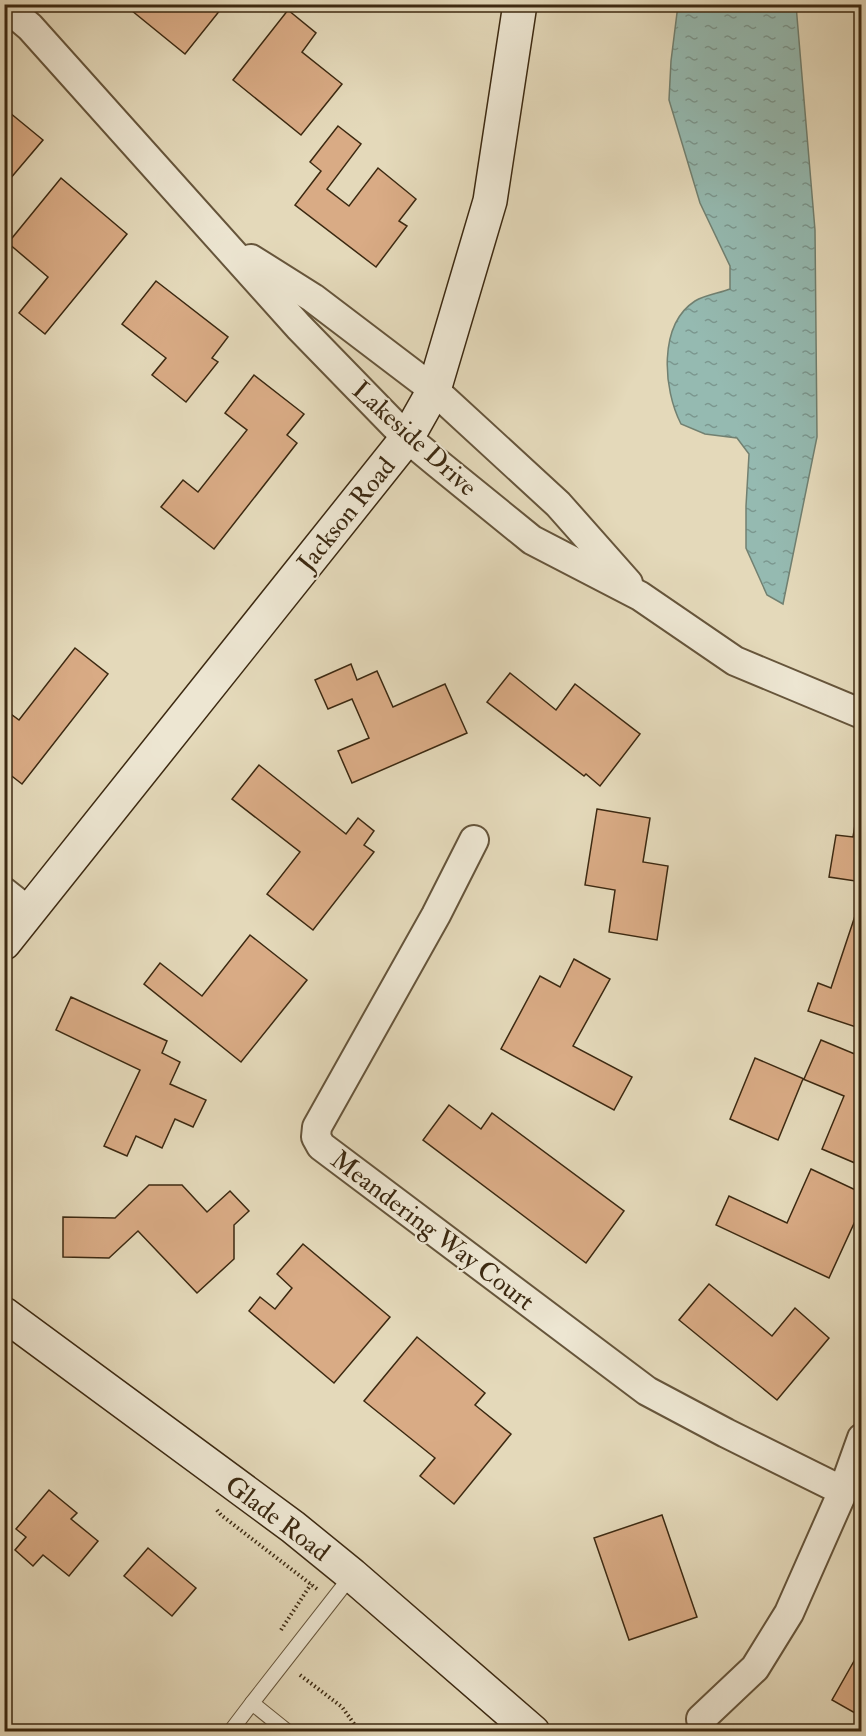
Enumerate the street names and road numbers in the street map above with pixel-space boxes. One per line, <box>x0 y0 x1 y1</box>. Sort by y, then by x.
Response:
street label: Lakeside Drive <box>345 374 483 503</box>
street label: Jackson Road <box>290 451 403 579</box>
street label: Meandering Way Court <box>324 1144 540 1318</box>
street label: Glade Road <box>219 1469 336 1569</box>

